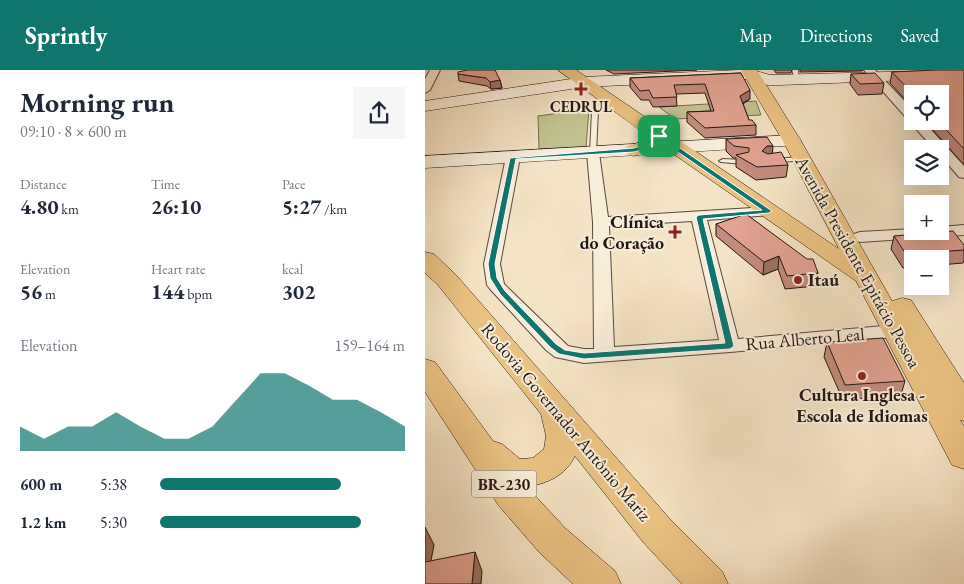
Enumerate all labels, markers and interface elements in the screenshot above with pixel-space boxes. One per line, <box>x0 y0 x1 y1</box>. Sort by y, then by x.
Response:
text: Sprintly <box>25 20 107 51</box>
text: Map <box>740 24 772 47</box>
text: Directions <box>800 24 872 47</box>
text: Saved <box>900 24 939 47</box>
marker: CEDRUL <box>574 82 588 96</box>
text: Morning run <box>20 84 174 120</box>
map controls <box>904 85 949 295</box>
button: locate <box>904 85 949 130</box>
button: share <box>353 87 405 139</box>
place label: CEDRUL <box>550 97 612 116</box>
pin <box>638 115 680 157</box>
text: 09:10 · 8 × 600 m <box>20 121 127 142</box>
icon: arrive <box>645 122 673 150</box>
button: layers <box>904 140 949 185</box>
street label: Avenida Presidente Epitácio Pessoa <box>790 151 927 373</box>
text: Distance <box>20 175 67 193</box>
text: Time <box>151 175 180 193</box>
text: Pace <box>282 175 306 193</box>
text: 4.80 <box>20 193 59 220</box>
text: 26:10 <box>151 193 201 220</box>
text: 5:27 <box>282 193 321 220</box>
button: + <box>904 195 949 240</box>
text: km <box>59 200 79 218</box>
text: /km <box>321 200 347 218</box>
place label: Clínica do Coração <box>580 210 664 254</box>
marker: Clínica do Coração <box>668 225 682 239</box>
button: − <box>904 250 949 295</box>
text: Elevation <box>20 260 70 278</box>
text: Heart rate <box>151 260 205 278</box>
text: kcal <box>282 260 303 278</box>
place label: Itaú <box>808 268 839 291</box>
marker: Itaú <box>792 274 804 286</box>
text: 56 <box>20 278 42 305</box>
text: 144 <box>151 278 184 305</box>
text: 302 <box>282 278 315 305</box>
text: m <box>42 285 56 303</box>
text: bpm <box>184 285 213 303</box>
street label: Rodovia Governador Antônio Mariz <box>476 318 656 526</box>
street label: Rua Alberto Leal <box>744 322 865 355</box>
text: Elevation <box>20 335 78 356</box>
text: 159–164 m <box>334 335 405 356</box>
marker: Cultura Inglesa - Escola de Idiomas <box>856 370 868 382</box>
place label: Cultura Inglesa - Escola de Idiomas <box>796 383 928 427</box>
road number: BR-230 <box>471 470 537 498</box>
text: 600 m <box>20 474 62 495</box>
text: 5:38 <box>100 474 127 495</box>
text: 1.2 km <box>20 512 66 533</box>
text: 5:30 <box>100 512 127 533</box>

